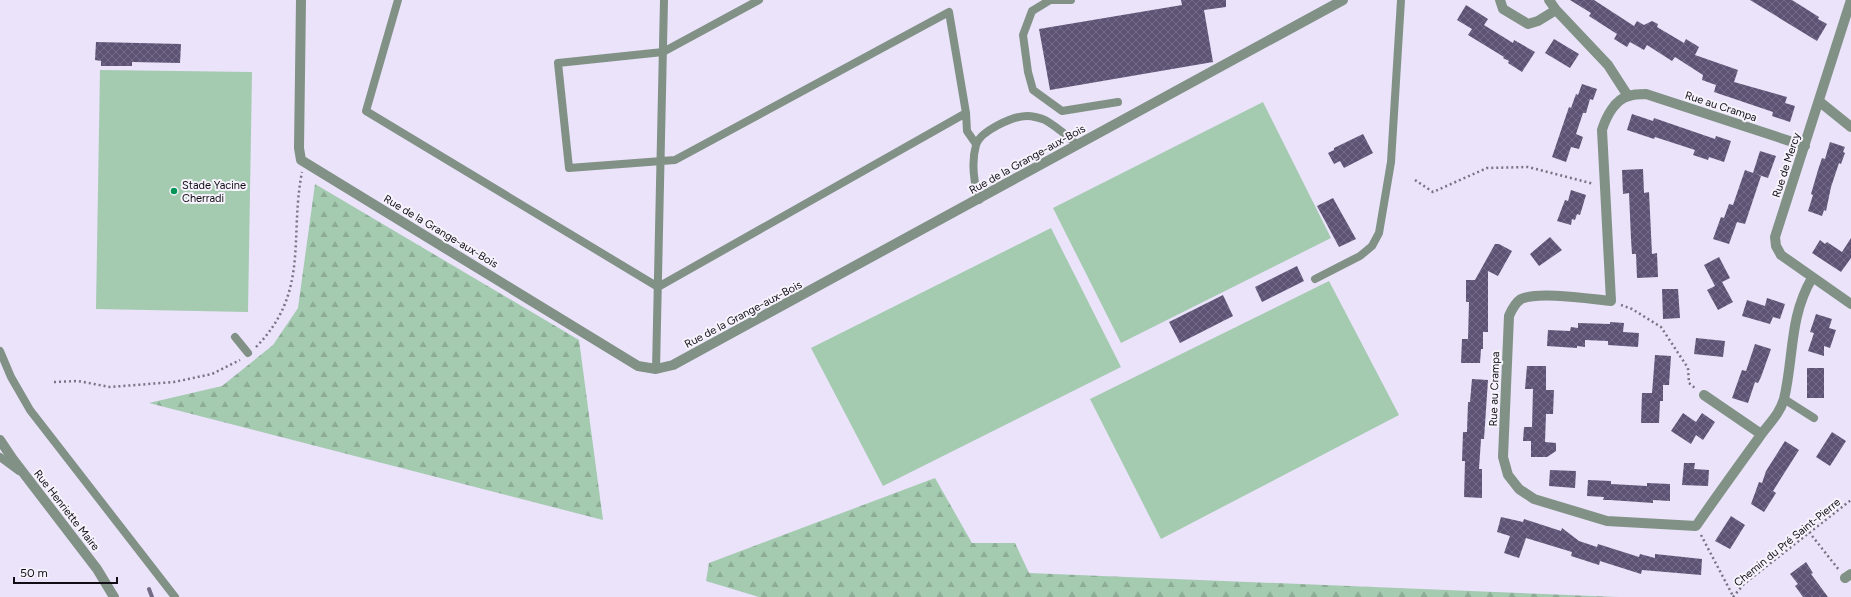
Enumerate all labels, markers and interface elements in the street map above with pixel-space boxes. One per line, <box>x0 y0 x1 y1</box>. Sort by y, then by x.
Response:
street label: Rue au Crampa <box>1683 89 1758 124</box>
street label: Rue de la Grange-aux-Bois <box>967 122 1088 197</box>
street label: Rue de Mercy <box>1770 131 1803 199</box>
place label: Stade Yacine Cherradi <box>182 179 246 205</box>
marker: Stade Yacine Cherradi <box>169 186 179 196</box>
street label: Rue de la Grange-aux-Bois <box>381 192 500 271</box>
street label: Rue de la Grange-aux-Bois <box>682 278 804 351</box>
street label: Rue au Crampa <box>1487 351 1502 427</box>
street label: Rue Henriette Maire <box>31 467 102 553</box>
street label: Chemin du Pré Saint-Pierre <box>1732 495 1843 589</box>
scale bar <box>14 559 117 585</box>
text: 50 m <box>20 566 48 580</box>

